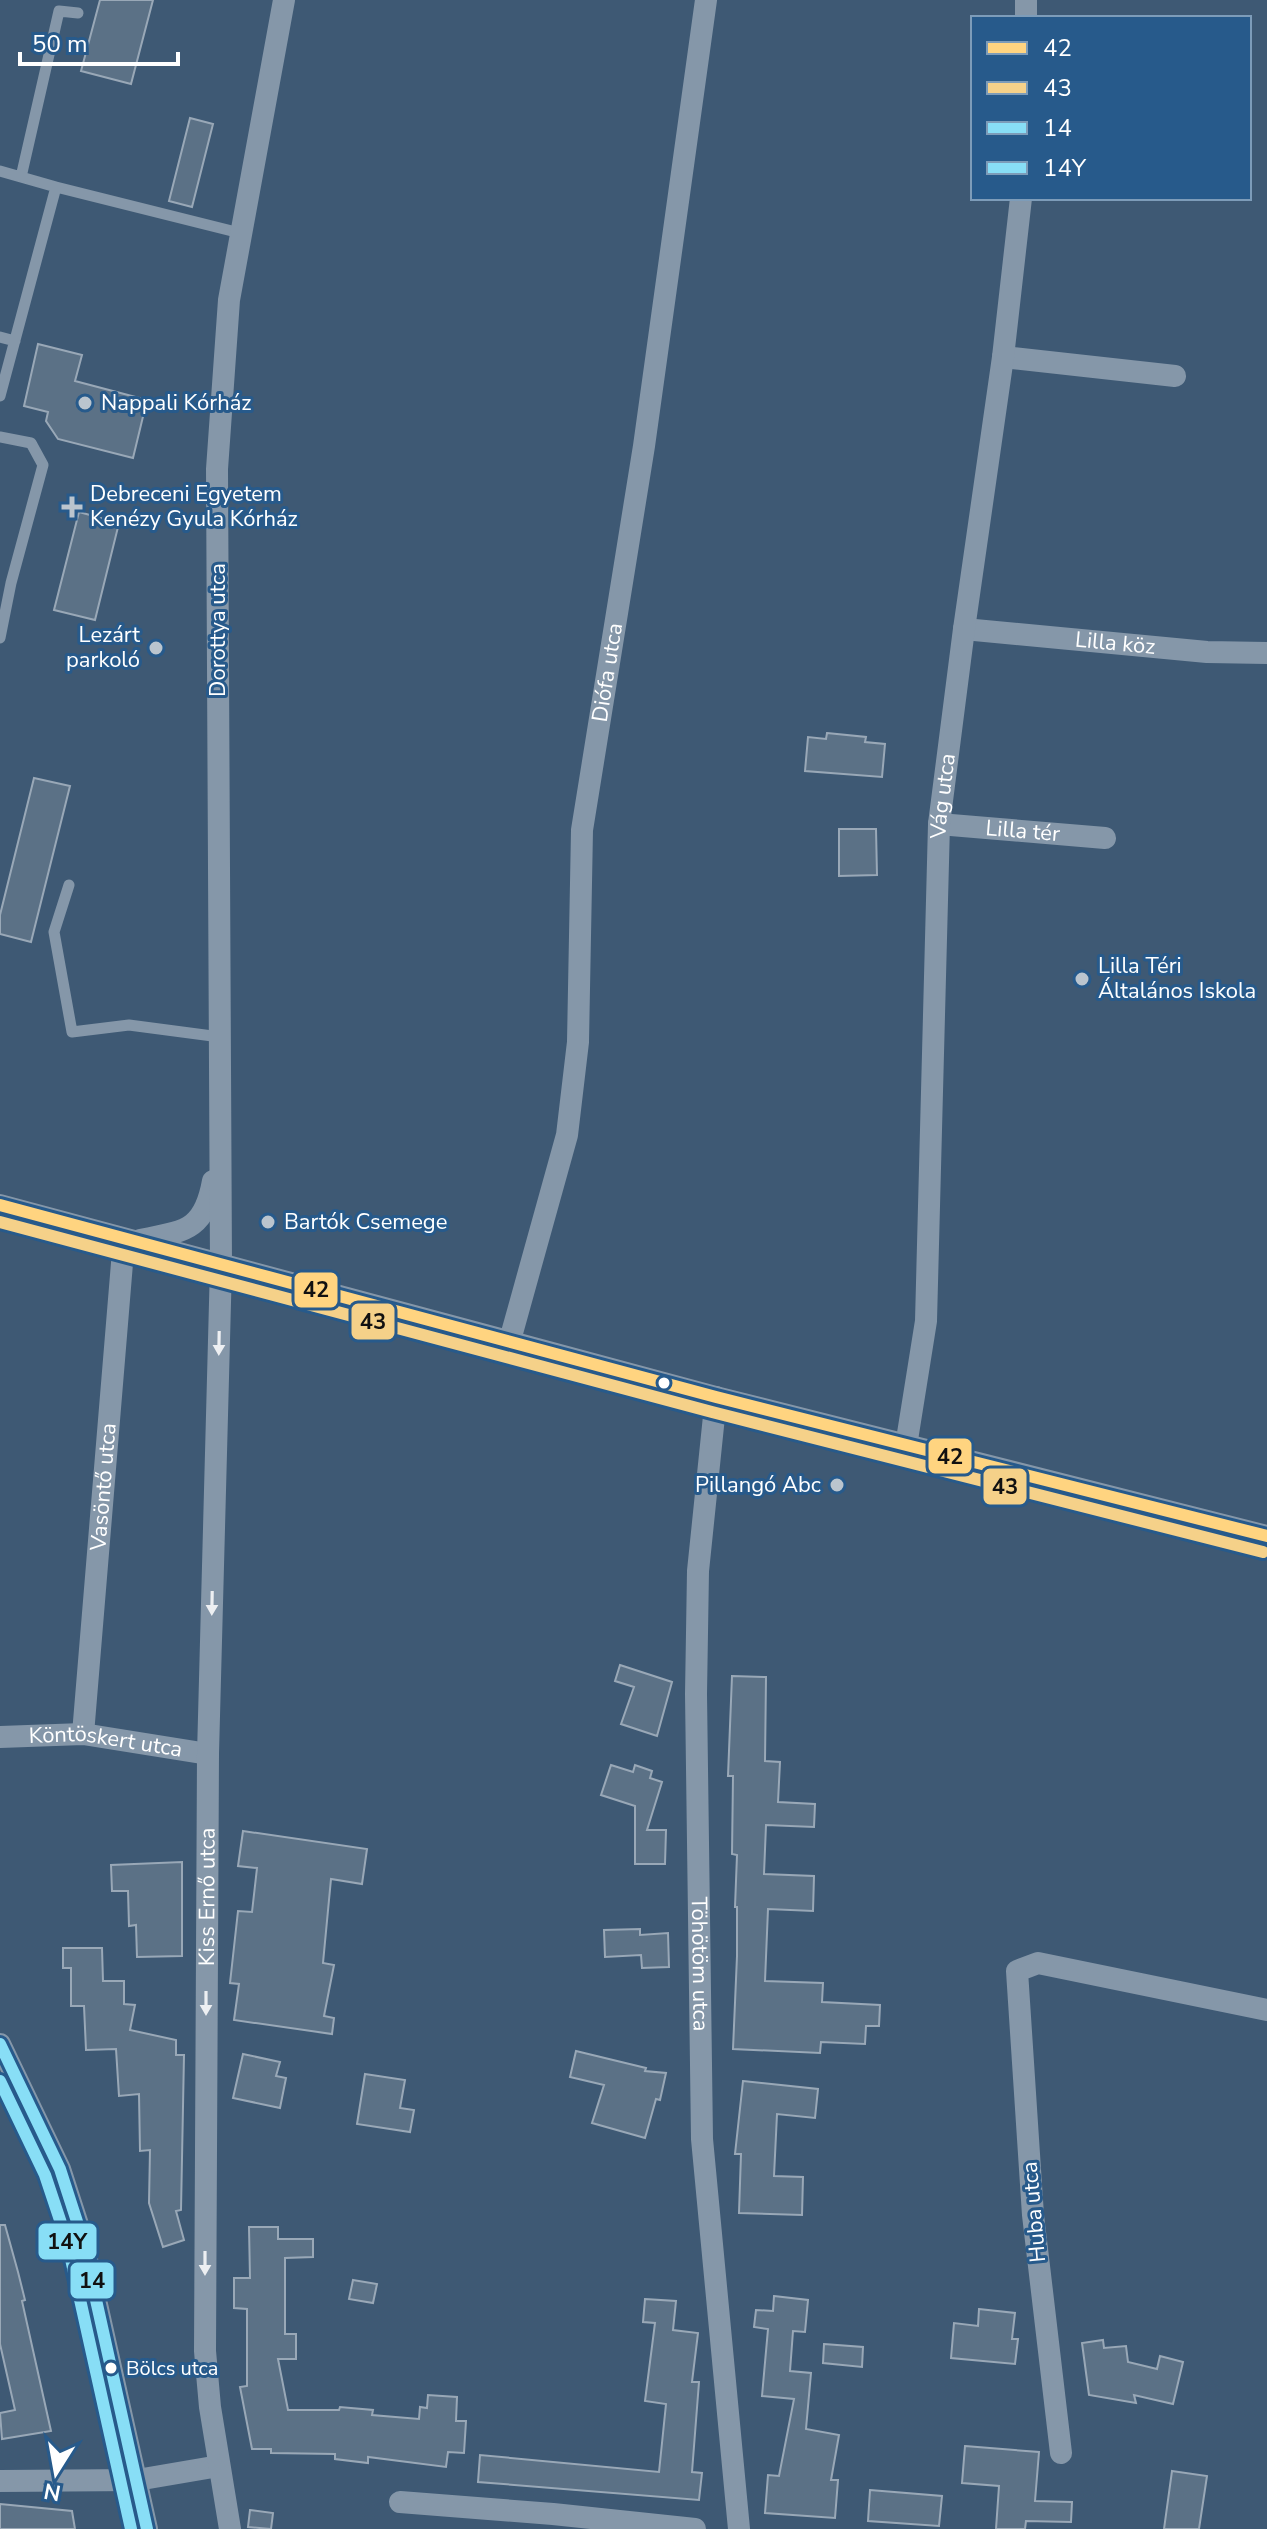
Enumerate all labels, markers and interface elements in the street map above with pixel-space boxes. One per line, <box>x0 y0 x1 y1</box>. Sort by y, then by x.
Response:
scale bar <box>20 16 178 66</box>
legend <box>971 16 1251 200</box>
text: 50 m <box>32 28 88 60</box>
text: 42 <box>1043 32 1072 64</box>
text: 43 <box>1043 72 1072 104</box>
text: 14 <box>1043 112 1072 144</box>
text: 14Y <box>1043 152 1087 184</box>
place label: Nappali Kórház <box>101 388 251 418</box>
marker: Nappali Kórház <box>76 394 94 412</box>
place label: Debreceni Egyetem Kenézy Gyula Kórház <box>90 479 298 534</box>
marker: Debreceni Egyetem Kenézy Gyula Kórház <box>61 496 83 518</box>
street label: Dorottya utca <box>203 563 233 697</box>
place label: Lezárt parkoló <box>66 620 140 675</box>
street label: Diófa utca <box>585 621 630 724</box>
street label: Lilla köz <box>1074 625 1157 662</box>
marker: Lezárt parkoló <box>147 639 165 657</box>
street label: Vág utca <box>924 752 963 840</box>
street label: Lilla tér <box>984 813 1061 849</box>
place label: Lilla Téri Általános Iskola <box>1098 951 1256 1006</box>
marker: Lilla Téri Általános Iskola <box>1073 970 1091 988</box>
place label: Bartók Csemege <box>284 1207 447 1237</box>
marker: Bartók Csemege <box>259 1213 277 1231</box>
line badge: 42 <box>293 1271 339 1309</box>
text: 42 <box>303 1275 329 1305</box>
line badge: 43 <box>350 1302 396 1341</box>
text: 43 <box>360 1307 386 1337</box>
one-way arrow <box>213 1331 225 1356</box>
unlabelled marker <box>656 1375 672 1391</box>
street label: Vasöntő utca <box>83 1422 124 1553</box>
line badge: 42 <box>927 1437 973 1475</box>
text: 42 <box>937 1442 963 1472</box>
line badge: 43 <box>982 1467 1028 1506</box>
place label: Pillangó Abc <box>695 1470 821 1500</box>
text: 43 <box>992 1472 1018 1502</box>
marker: Pillangó Abc <box>828 1476 846 1494</box>
one-way arrow <box>206 1591 219 1616</box>
street label: Köntöskert utca <box>28 1719 184 1765</box>
street label: Kiss Ernő utca <box>192 1828 223 1966</box>
street label: Töhötöm utca <box>684 1897 716 2031</box>
one-way arrow <box>200 1991 212 2016</box>
street label: Huba utca <box>1015 2160 1053 2264</box>
line badge: 14Y <box>37 2222 98 2261</box>
text: 14Y <box>47 2227 88 2257</box>
one-way arrow <box>199 2251 211 2276</box>
line badge: 14 <box>69 2261 115 2300</box>
text: 14 <box>79 2266 105 2296</box>
place label: Bölcs utca <box>126 2355 218 2382</box>
marker: Bölcs utca <box>103 2360 119 2376</box>
north arrow <box>16 2433 96 2513</box>
text: N <box>41 2475 63 2508</box>

